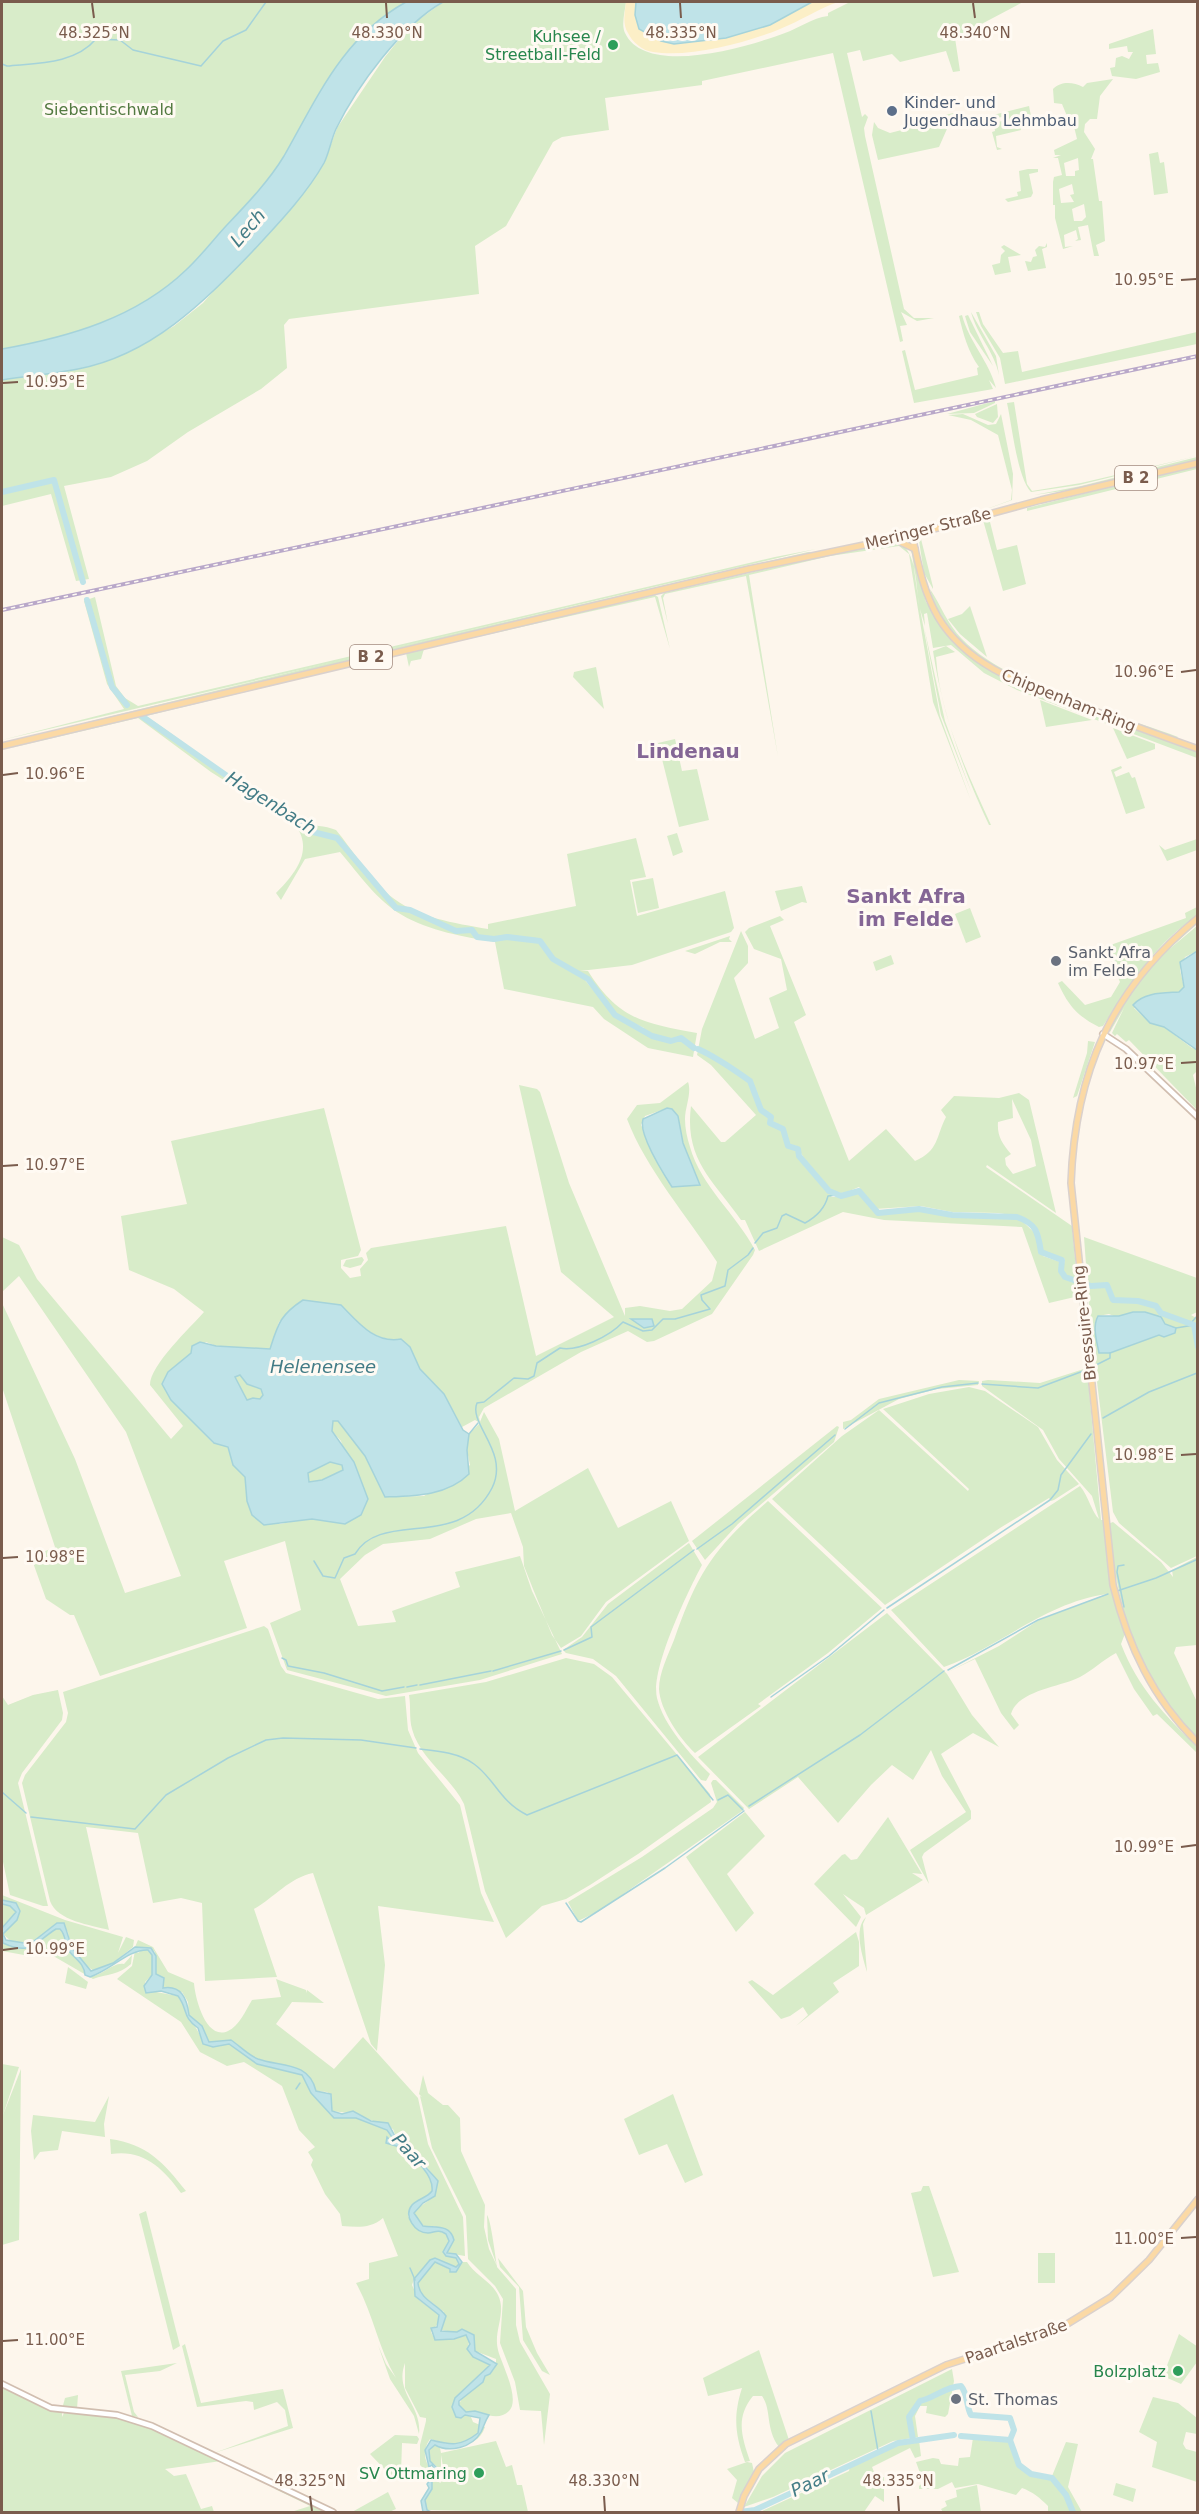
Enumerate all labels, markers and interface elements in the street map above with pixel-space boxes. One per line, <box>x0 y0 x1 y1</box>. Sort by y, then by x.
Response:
text: 48.325°N <box>58 24 130 42</box>
text: 48.330°N <box>351 24 423 42</box>
text: 48.335°N <box>645 24 717 42</box>
text: 48.340°N <box>939 24 1011 42</box>
place label: Kuhsee / Streetball-Feld <box>485 27 602 64</box>
marker: Kuhsee / Streetball-Feld <box>606 38 620 52</box>
place label: Kinder- und Jugendhaus Lehmbau <box>903 93 1077 130</box>
park label: Siebentischwald <box>44 100 174 119</box>
marker: Kinder- und Jugendhaus Lehmbau <box>885 104 899 118</box>
water label: Lech <box>226 205 269 251</box>
text: 10.95°E <box>1114 271 1174 289</box>
text: 10.95°E <box>25 373 85 391</box>
road number: B 2 <box>1115 466 1157 490</box>
street label: Meringer Straße <box>863 504 993 553</box>
road number: B 2 <box>350 645 392 669</box>
text: 10.96°E <box>1114 663 1174 681</box>
street label: Chippenham-Ring <box>999 665 1139 736</box>
district label: Lindenau <box>636 739 740 763</box>
text: 10.96°E <box>25 765 85 783</box>
water label: Hagenbach <box>222 767 320 839</box>
district label: Sankt Afra im Felde <box>846 884 966 931</box>
place label: Sankt Afra im Felde <box>1068 943 1151 980</box>
marker: Sankt Afra im Felde <box>1049 954 1063 968</box>
text: 10.97°E <box>1114 1055 1174 1073</box>
text: 10.97°E <box>25 1156 85 1174</box>
street label: Bressuire-Ring <box>1069 1264 1100 1382</box>
water label: Helenensee <box>270 1356 376 1377</box>
text: 10.98°E <box>1114 1446 1174 1464</box>
text: 10.98°E <box>25 1548 85 1566</box>
text: 10.99°E <box>1114 1838 1174 1856</box>
text: 10.99°E <box>25 1940 85 1958</box>
water label: Paar <box>388 2129 432 2174</box>
text: 11.00°E <box>1114 2230 1174 2248</box>
street label: Paartalstraße <box>963 2315 1070 2368</box>
text: 11.00°E <box>25 2331 85 2349</box>
place label: Bolzplatz <box>1093 2362 1166 2381</box>
marker: Bolzplatz <box>1171 2364 1185 2378</box>
place label: St. Thomas <box>968 2390 1058 2409</box>
marker: St. Thomas <box>949 2392 963 2406</box>
place label: SV Ottmaring <box>359 2464 467 2483</box>
water label: Paar <box>787 2464 834 2501</box>
marker: SV Ottmaring <box>472 2466 486 2480</box>
text: 48.325°N <box>274 2472 346 2490</box>
text: 48.330°N <box>568 2472 640 2490</box>
text: 48.335°N <box>862 2472 934 2490</box>

